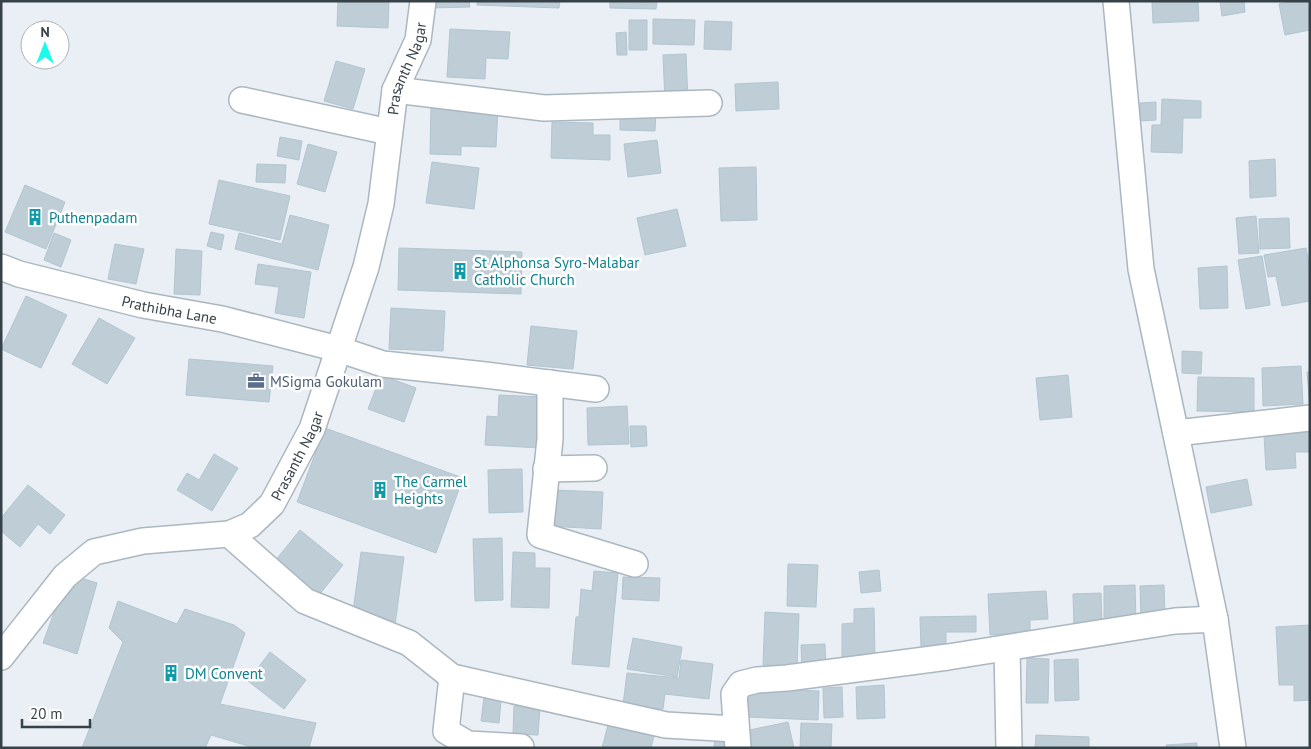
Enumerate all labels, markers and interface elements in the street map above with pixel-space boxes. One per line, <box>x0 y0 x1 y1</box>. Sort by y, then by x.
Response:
north arrow <box>20 20 70 70</box>
street label: Prasanth Nagar <box>383 21 430 116</box>
text: N <box>40 23 50 41</box>
building icon: Puthenpadam <box>25 207 45 227</box>
place label: Puthenpadam <box>49 208 137 227</box>
place label: St Alphonsa Syro-Malabar Catholic Church <box>474 253 639 289</box>
building icon: St Alphonsa Syro-Malabar Catholic Church <box>450 261 470 281</box>
street label: Prathibha Lane <box>120 291 219 327</box>
office icon: MSigma Gokulam <box>246 371 266 391</box>
place label: MSigma Gokulam <box>270 372 382 391</box>
street label: Prasanth Nagar <box>266 409 327 504</box>
place label: The Carmel Heights <box>394 472 468 508</box>
building icon: The Carmel Heights <box>370 480 390 500</box>
building icon: DM Convent <box>161 663 181 683</box>
place label: DM Convent <box>185 664 263 683</box>
scale bar <box>22 696 90 728</box>
text: 20 m <box>30 704 63 723</box>

